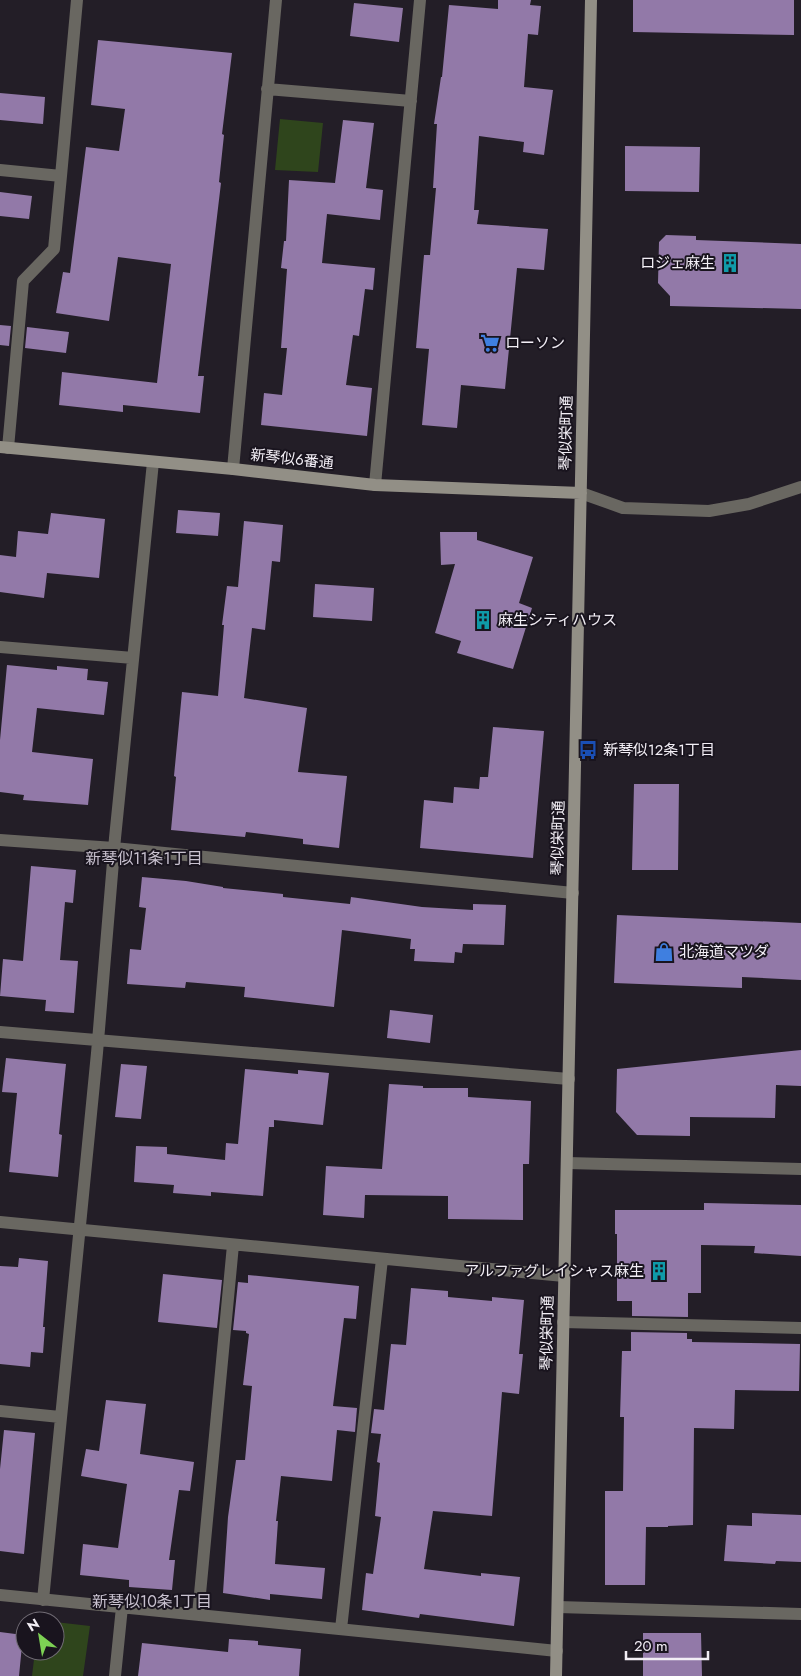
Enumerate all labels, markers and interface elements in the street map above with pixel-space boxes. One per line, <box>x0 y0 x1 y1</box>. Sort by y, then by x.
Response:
place label: ロジェ麻生 <box>640 252 715 274</box>
building icon: ロジェ麻生 <box>719 252 741 274</box>
supermarket icon: ローソン <box>479 332 501 354</box>
place label: ローソン <box>505 332 565 354</box>
street label: 琴似栄町通 <box>554 395 578 471</box>
street label: 新琴似6番通 <box>249 444 335 474</box>
building icon: 麻生シティハウス <box>472 609 494 631</box>
place label: 麻生シティハウス <box>498 609 617 631</box>
bus stop icon: 新琴似12条1丁目 <box>577 739 599 761</box>
place label: 新琴似12条1丁目 <box>603 739 715 761</box>
street label: 琴似栄町通 <box>546 800 570 876</box>
district label: 新琴似11条1丁目 <box>85 847 203 870</box>
shop icon: 北海道マツダ <box>653 941 675 963</box>
place label: 北海道マツダ <box>679 941 769 963</box>
place label: アルファグレイシャス麻生 <box>464 1260 644 1282</box>
building icon: アルファグレイシャス麻生 <box>648 1260 670 1282</box>
street label: 琴似栄町通 <box>535 1295 559 1371</box>
district label: 新琴似10条1丁目 <box>92 1590 212 1613</box>
north arrow <box>15 1611 65 1661</box>
text: N <box>23 1613 43 1636</box>
scale bar <box>626 1628 708 1660</box>
text: 20 m <box>634 1635 668 1657</box>

